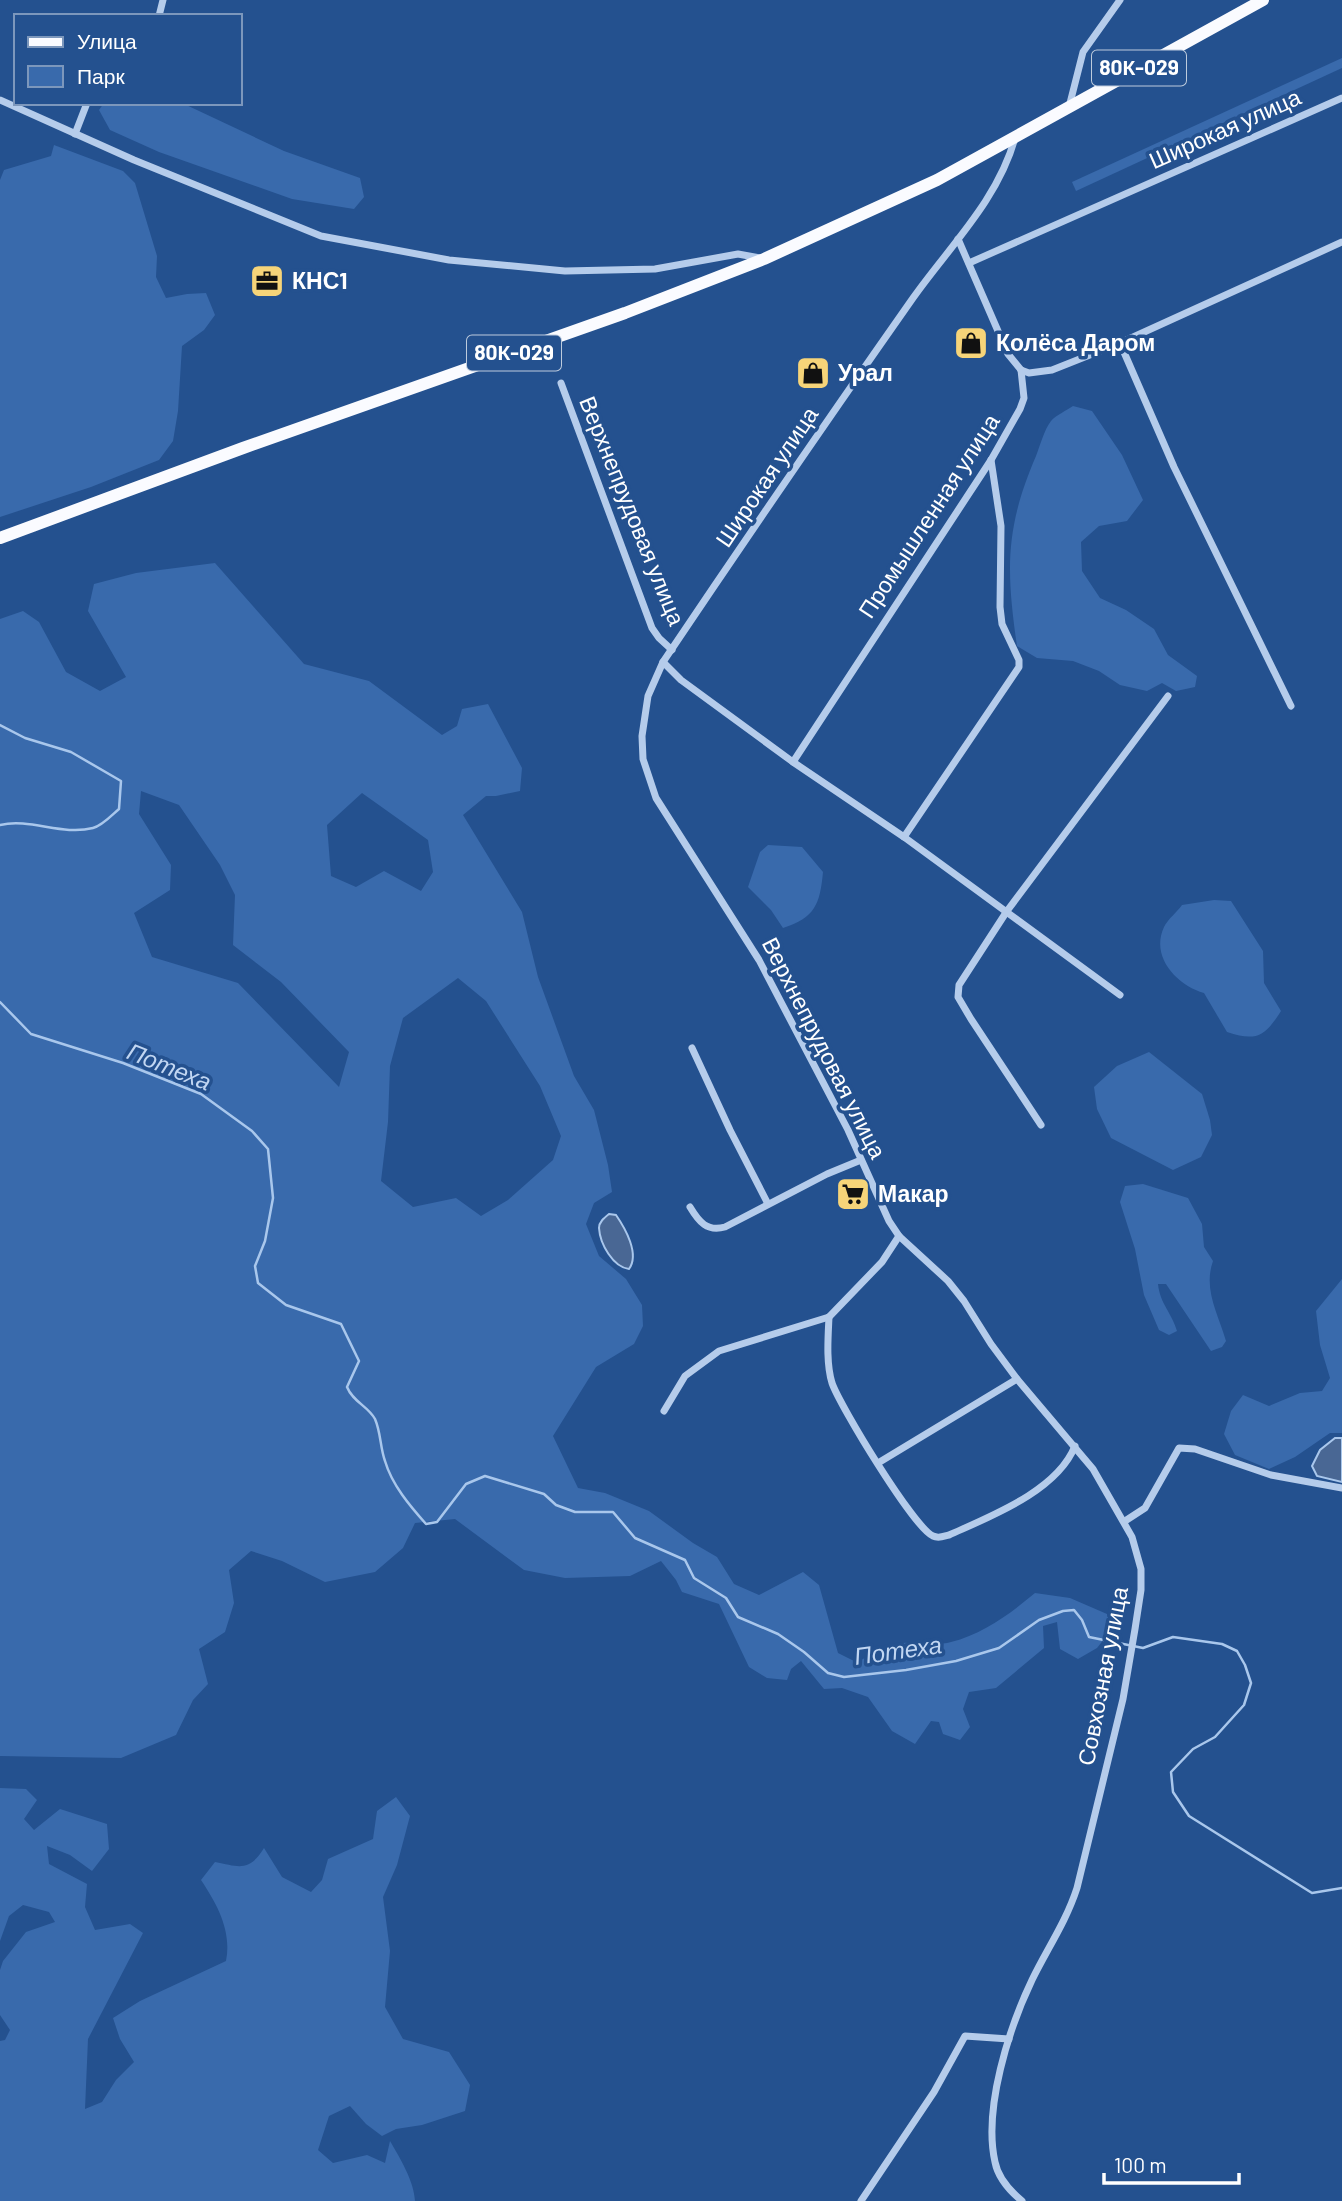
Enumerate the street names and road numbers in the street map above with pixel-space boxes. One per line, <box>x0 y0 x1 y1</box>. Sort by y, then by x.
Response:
road number: 80К-029 <box>1092 50 1186 86</box>
street label: Широкая улица <box>1144 82 1305 174</box>
road number: 80К-029 <box>467 336 561 370</box>
street label: Верхнепрудовая улица <box>574 392 692 629</box>
street label: Широкая улица <box>709 401 824 552</box>
street label: Промышленная улица <box>852 408 1005 623</box>
street label: Верхнепрудовая улица <box>757 932 893 1163</box>
street label: Совхозная улица <box>1071 1584 1133 1768</box>

